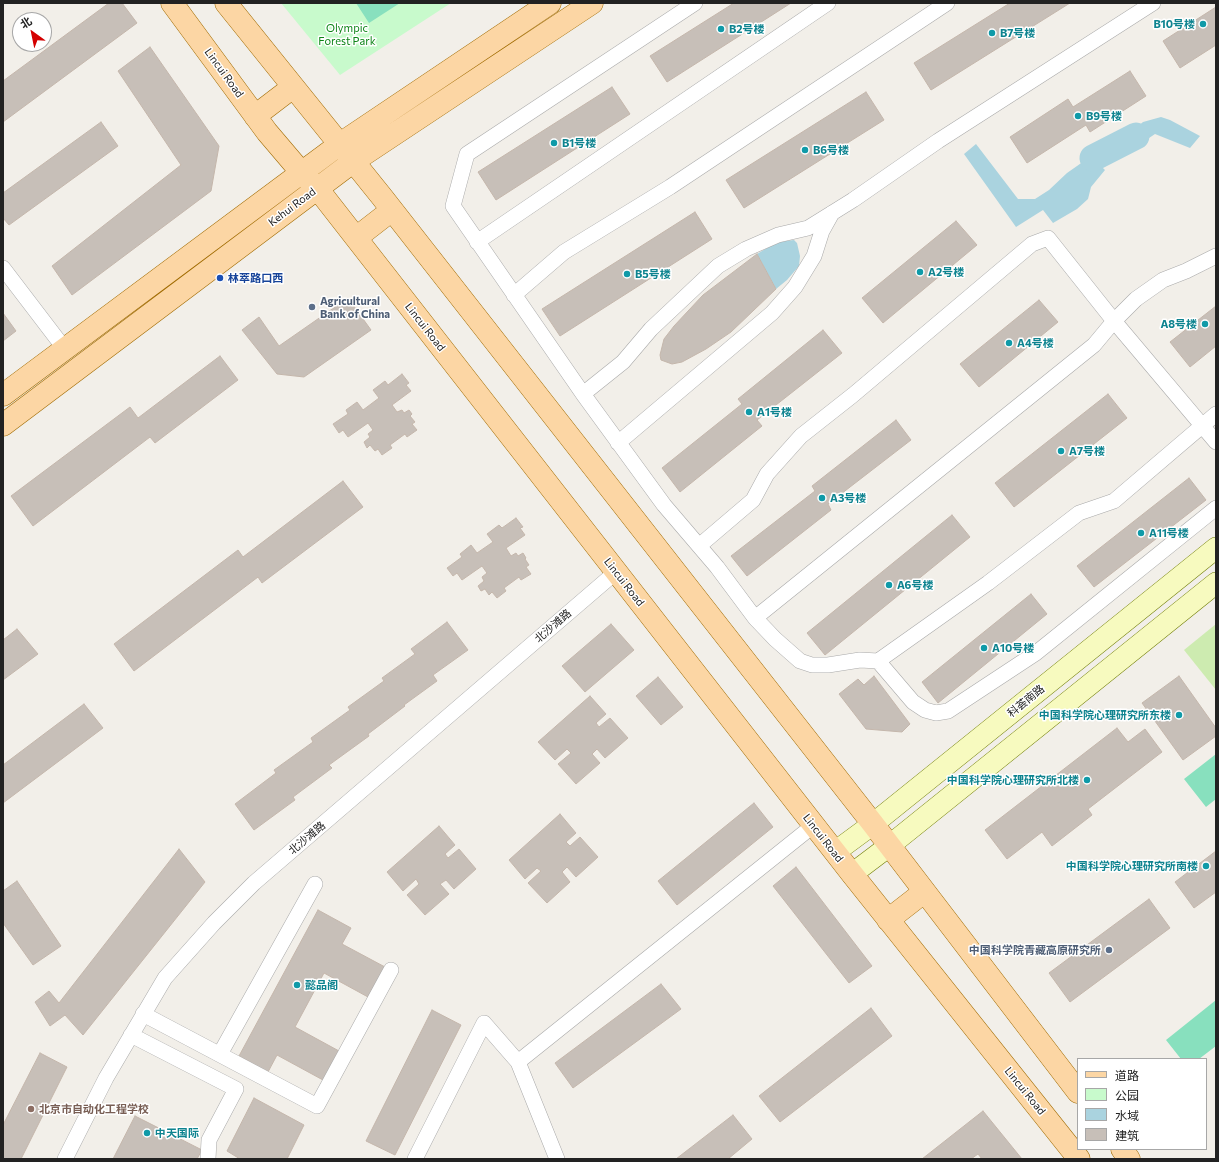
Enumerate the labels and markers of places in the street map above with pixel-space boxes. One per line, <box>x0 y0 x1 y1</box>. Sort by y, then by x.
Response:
place label: B10号楼 <box>1153 17 1195 31</box>
marker: B10号楼 <box>1198 19 1208 29</box>
place label: B2号楼 <box>729 22 765 36</box>
marker: B2号楼 <box>716 24 726 34</box>
place label: B7号楼 <box>1000 26 1035 40</box>
marker: B7号楼 <box>987 28 997 38</box>
place label: B9号楼 <box>1086 109 1122 123</box>
marker: B9号楼 <box>1073 111 1083 121</box>
place label: B1号楼 <box>562 136 596 150</box>
marker: B1号楼 <box>549 138 559 148</box>
place label: B6号楼 <box>813 143 849 157</box>
marker: B6号楼 <box>800 145 810 155</box>
place label: A2号楼 <box>928 265 964 279</box>
place label: B5号楼 <box>635 267 671 281</box>
marker: A2号楼 <box>915 267 925 277</box>
marker: B5号楼 <box>622 269 632 279</box>
place label: 林萃路口西 <box>228 271 283 285</box>
marker: 林萃路口西 <box>215 273 225 283</box>
place label: Agricultural Bank of China <box>320 294 390 320</box>
marker: Agricultural Bank of China <box>307 302 317 312</box>
place label: A8号楼 <box>1161 317 1197 331</box>
marker: A8号楼 <box>1200 319 1210 329</box>
place label: A4号楼 <box>1017 336 1054 350</box>
marker: A4号楼 <box>1004 338 1014 348</box>
place label: A1号楼 <box>757 405 792 419</box>
marker: A1号楼 <box>744 407 754 417</box>
place label: A7号楼 <box>1069 444 1105 458</box>
marker: A7号楼 <box>1056 446 1066 456</box>
place label: A3号楼 <box>830 491 866 505</box>
marker: A3号楼 <box>817 493 827 503</box>
place label: A11号楼 <box>1149 526 1189 540</box>
marker: A11号楼 <box>1136 528 1146 538</box>
place label: A6号楼 <box>897 578 933 592</box>
marker: A6号楼 <box>884 580 894 590</box>
place label: A10号楼 <box>992 641 1034 655</box>
marker: A10号楼 <box>979 643 989 653</box>
place label: 中国科学院心理研究所东楼 <box>1039 708 1171 722</box>
marker: 中国科学院心理研究所东楼 <box>1174 710 1184 720</box>
place label: 中国科学院心理研究所北楼 <box>947 773 1079 787</box>
marker: 中国科学院心理研究所北楼 <box>1082 775 1092 785</box>
place label: 中国科学院心理研究所南楼 <box>1066 859 1198 873</box>
marker: 中国科学院心理研究所南楼 <box>1201 861 1211 871</box>
place label: 中国科学院青藏高原研究所 <box>969 943 1101 957</box>
marker: 中国科学院青藏高原研究所 <box>1104 945 1114 955</box>
place label: 懿品阁 <box>305 978 338 992</box>
marker: 懿品阁 <box>292 980 302 990</box>
place label: 北京市自动化工程学校 <box>39 1102 149 1116</box>
marker: 北京市自动化工程学校 <box>26 1104 36 1114</box>
place label: 中天国际 <box>155 1126 199 1140</box>
marker: 中天国际 <box>142 1128 152 1138</box>

